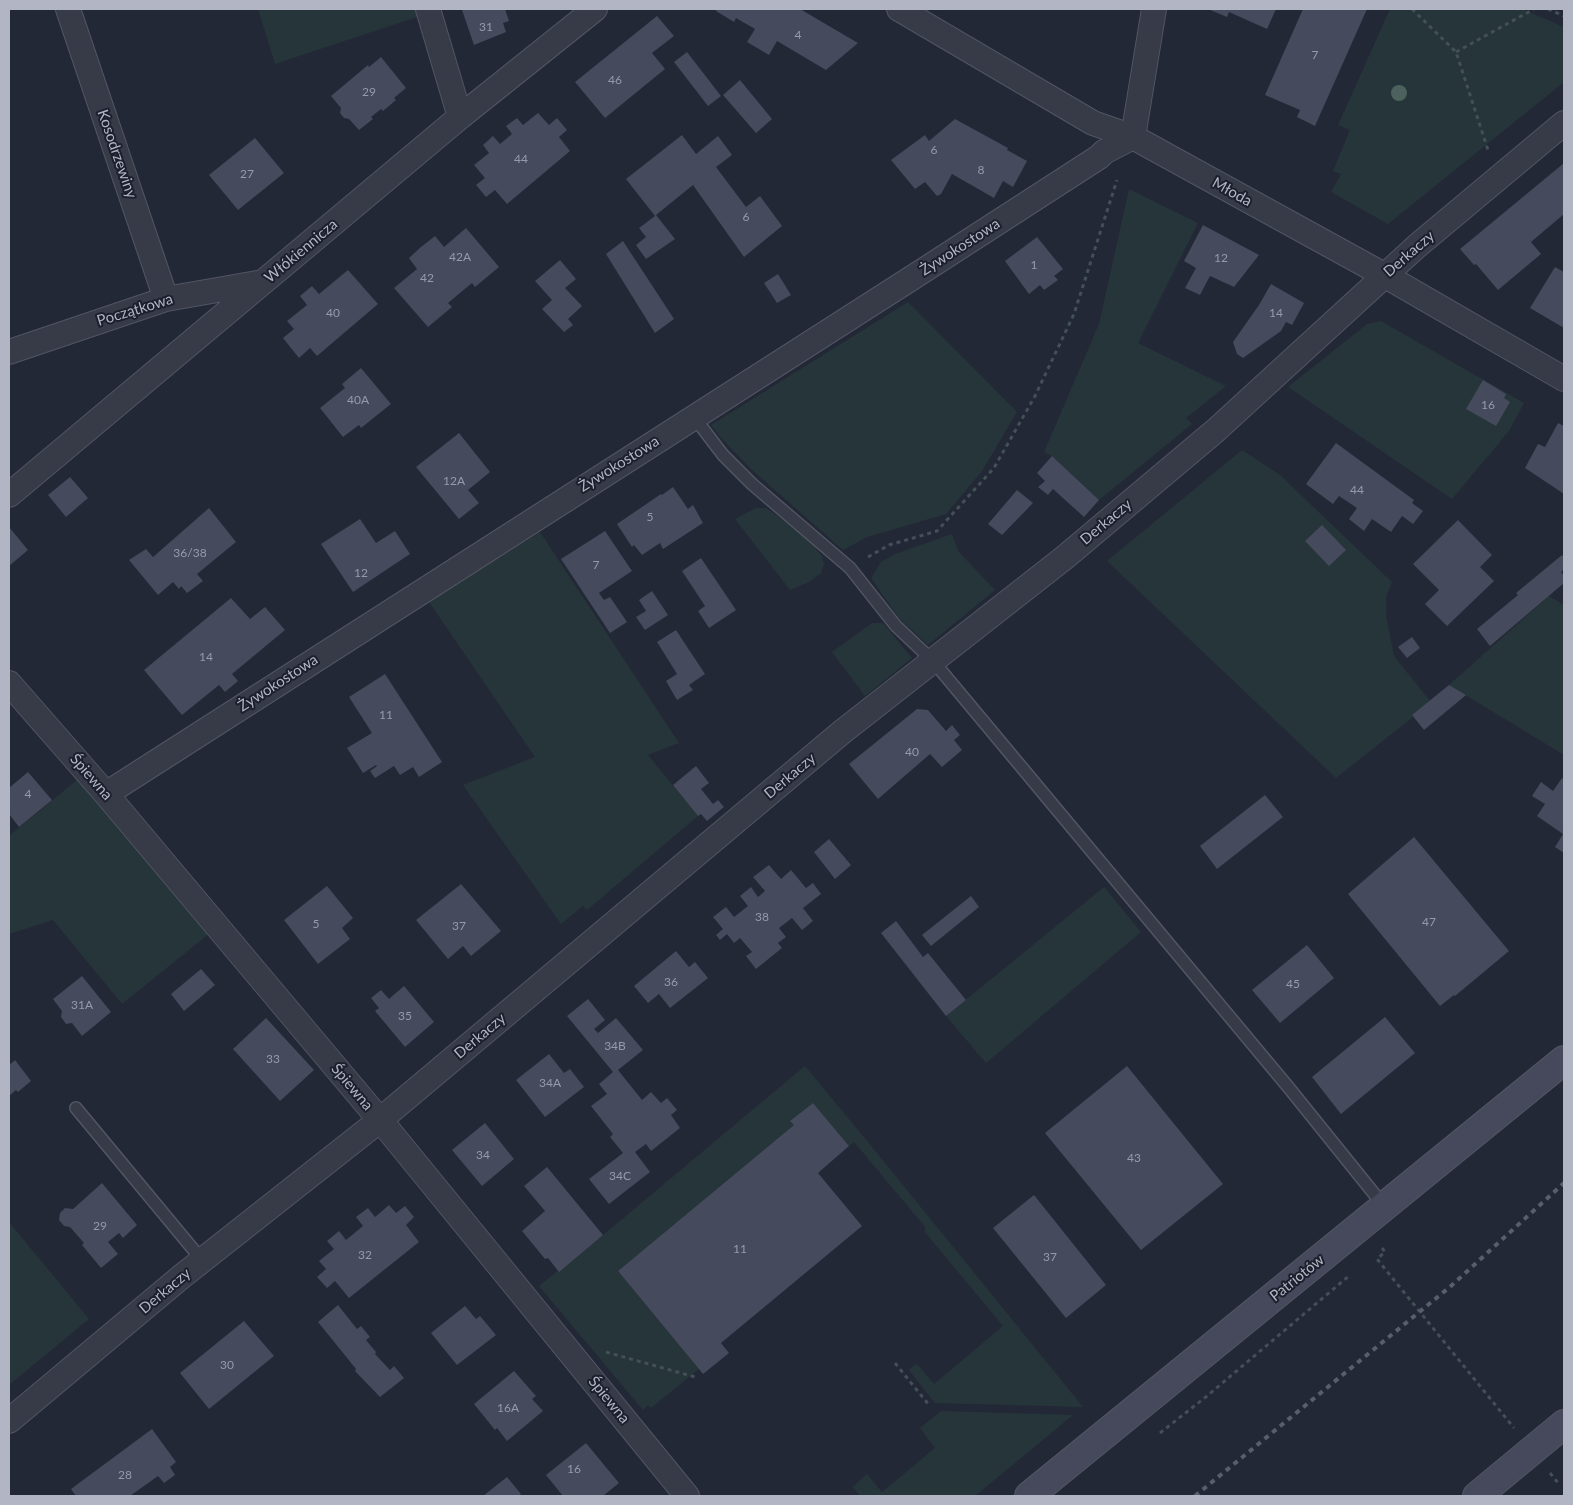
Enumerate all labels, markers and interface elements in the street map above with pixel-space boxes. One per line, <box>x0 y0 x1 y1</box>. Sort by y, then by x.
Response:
house number: 31 <box>479 20 493 34</box>
house number: 4 <box>795 28 801 42</box>
house number: 7 <box>1312 48 1318 62</box>
house number: 46 <box>608 73 622 87</box>
house number: 29 <box>362 85 376 99</box>
street label: Kosodrzewiny <box>93 107 141 201</box>
house number: 6 <box>931 143 937 157</box>
house number: 44 <box>514 152 528 166</box>
house number: 8 <box>978 163 984 177</box>
house number: 27 <box>240 167 254 181</box>
street label: Młoda <box>1209 174 1255 210</box>
house number: 6 <box>743 210 749 224</box>
street label: Włókiennicza <box>261 215 341 287</box>
street label: Żywokostowa <box>917 215 1003 279</box>
street label: Derkaczy <box>1380 227 1438 281</box>
house number: 42A <box>449 250 471 264</box>
house number: 12 <box>1214 251 1228 265</box>
house number: 1 <box>1031 258 1037 272</box>
house number: 42 <box>420 271 434 285</box>
street label: Początkowa <box>95 290 175 330</box>
house number: 40 <box>326 306 340 320</box>
house number: 14 <box>1269 306 1283 320</box>
house number: 40A <box>347 393 369 407</box>
house number: 16 <box>1481 398 1495 412</box>
street label: Żywokostowa <box>575 432 663 496</box>
house number: 12A <box>443 474 465 488</box>
house number: 44 <box>1350 483 1364 497</box>
street label: Derkaczy <box>1077 495 1135 549</box>
house number: 5 <box>647 510 653 524</box>
house number: 36/38 <box>173 546 207 560</box>
house number: 7 <box>593 558 599 572</box>
house number: 12 <box>354 566 368 580</box>
house number: 14 <box>199 650 213 664</box>
street label: Żywokostowa <box>235 651 321 715</box>
house number: 11 <box>379 708 393 722</box>
house number: 40 <box>905 745 919 759</box>
street label: Derkaczy <box>761 749 819 803</box>
street label: Śpiewna <box>66 750 116 804</box>
house number: 4 <box>25 787 31 801</box>
house number: 38 <box>755 910 769 924</box>
house number: 47 <box>1422 915 1436 929</box>
house number: 5 <box>313 917 319 931</box>
house number: 37 <box>452 919 466 933</box>
house number: 36 <box>664 975 678 989</box>
house number: 45 <box>1286 977 1300 991</box>
house number: 31A <box>71 998 93 1012</box>
house number: 35 <box>398 1009 412 1023</box>
street label: Derkaczy <box>451 1009 509 1063</box>
house number: 34B <box>604 1039 626 1053</box>
house number: 33 <box>266 1052 280 1066</box>
street label: Śpiewna <box>327 1060 377 1114</box>
house number: 34A <box>539 1076 561 1090</box>
house number: 34 <box>476 1148 490 1162</box>
house number: 43 <box>1127 1151 1141 1165</box>
house number: 34C <box>609 1169 631 1183</box>
house number: 29 <box>93 1219 107 1233</box>
house number: 11 <box>733 1242 747 1256</box>
house number: 32 <box>358 1248 372 1262</box>
house number: 37 <box>1043 1250 1057 1264</box>
street label: Patriotów <box>1266 1251 1328 1305</box>
street label: Derkaczy <box>136 1264 194 1318</box>
house number: 30 <box>220 1358 234 1372</box>
street label: Śpiewna <box>585 1373 633 1427</box>
house number: 16A <box>497 1401 519 1415</box>
house number: 16 <box>567 1462 581 1476</box>
house number: 28 <box>118 1468 132 1482</box>

